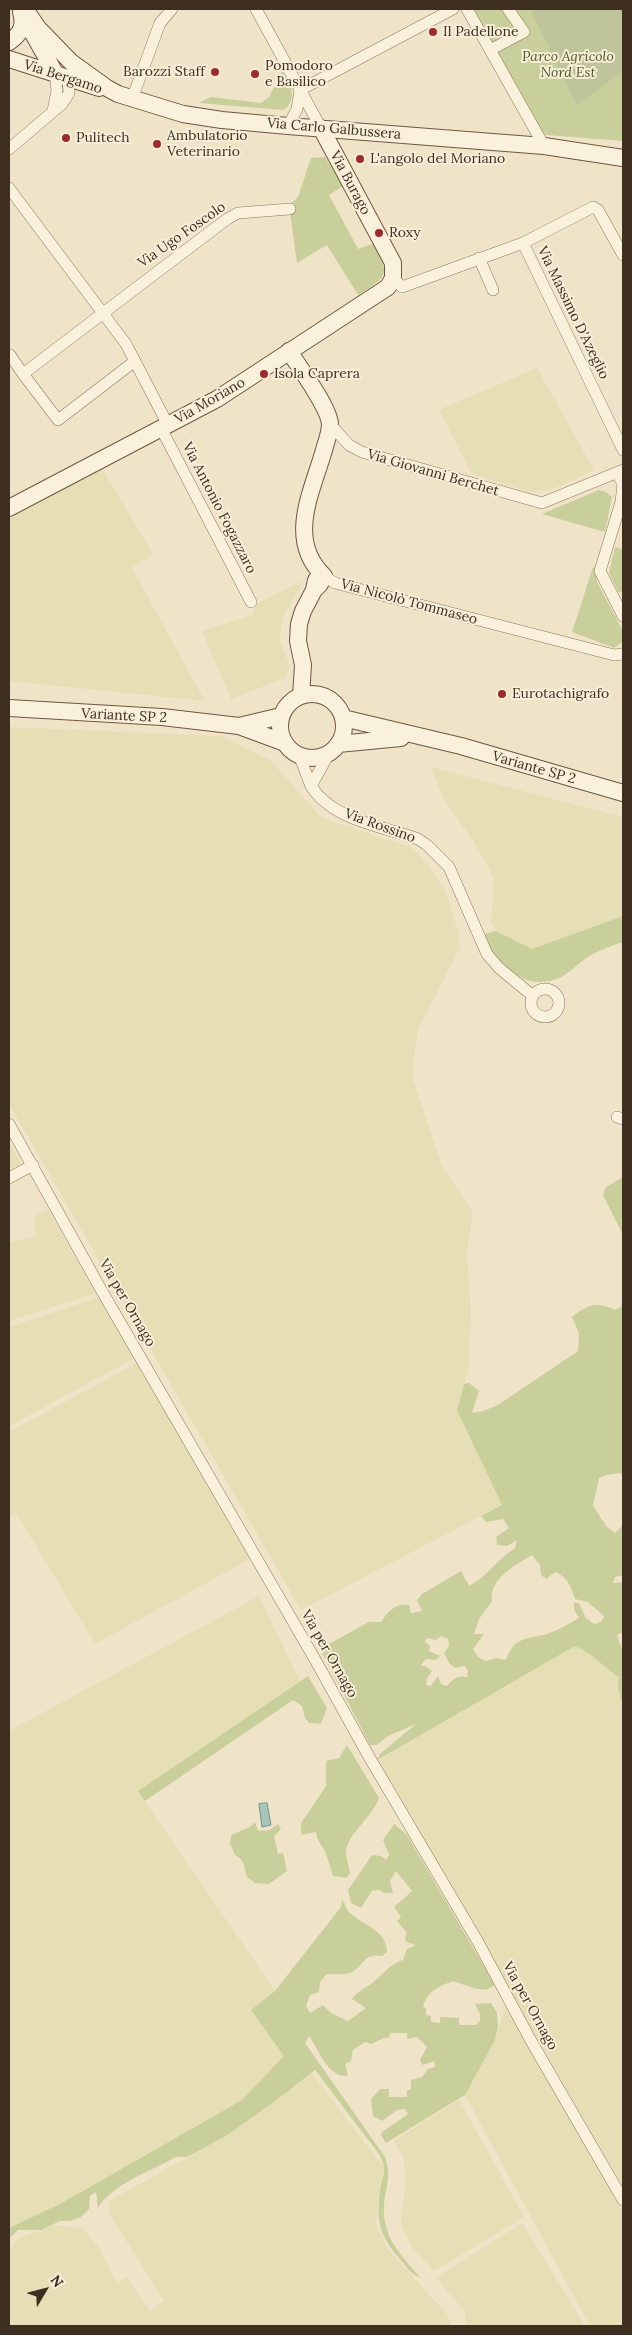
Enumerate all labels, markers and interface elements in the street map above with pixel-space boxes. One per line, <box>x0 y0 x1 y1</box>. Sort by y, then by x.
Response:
place label: Il Padellone <box>443 24 519 40</box>
marker: Il Padellone <box>427 26 439 38</box>
park label: Parco Agricolo Nord Est <box>522 49 614 82</box>
street label: Via Bergamo <box>22 56 104 98</box>
place label: Pomodoro e Basilico <box>265 58 333 90</box>
place label: Barozzi Staff <box>123 64 205 80</box>
marker: Barozzi Staff <box>209 66 221 78</box>
marker: Pomodoro e Basilico <box>249 68 261 80</box>
street label: Via Carlo Galbussera <box>266 115 402 143</box>
place label: Ambulatorio Veterinario <box>167 128 248 160</box>
place label: Pulitech <box>76 130 130 146</box>
marker: Pulitech <box>60 132 72 144</box>
marker: Ambulatorio Veterinario <box>151 138 163 150</box>
street label: Via Burago <box>326 148 374 218</box>
place label: L'angolo del Moriano <box>370 151 505 167</box>
marker: L'angolo del Moriano <box>354 153 366 165</box>
street label: Via Ugo Foscolo <box>135 199 229 271</box>
place label: Roxy <box>389 225 421 241</box>
marker: Roxy <box>373 227 385 239</box>
street label: Via Massimo D'Azeglio <box>534 244 612 382</box>
place label: Isola Caprera <box>274 366 360 382</box>
marker: Isola Caprera <box>258 368 270 380</box>
street label: Via Moriano <box>172 374 248 428</box>
street label: Via Antonio Fogazzaro <box>179 440 259 576</box>
street label: Via Giovanni Berchet <box>365 446 501 500</box>
street label: Via Nicolò Tommaseo <box>339 576 479 628</box>
place label: Eurotachigrafo <box>512 686 609 702</box>
marker: Eurotachigrafo <box>496 688 508 700</box>
street label: Variante SP 2 <box>81 705 167 727</box>
street label: Variante SP 2 <box>490 748 578 788</box>
street label: Via Rossino <box>342 805 418 847</box>
street label: Via per Ornago <box>95 1256 159 1350</box>
street label: Via per Ornago <box>297 1607 361 1701</box>
street label: Via per Ornago <box>499 1959 561 2053</box>
north arrow <box>20 2265 70 2315</box>
text: N <box>47 2271 67 2291</box>

